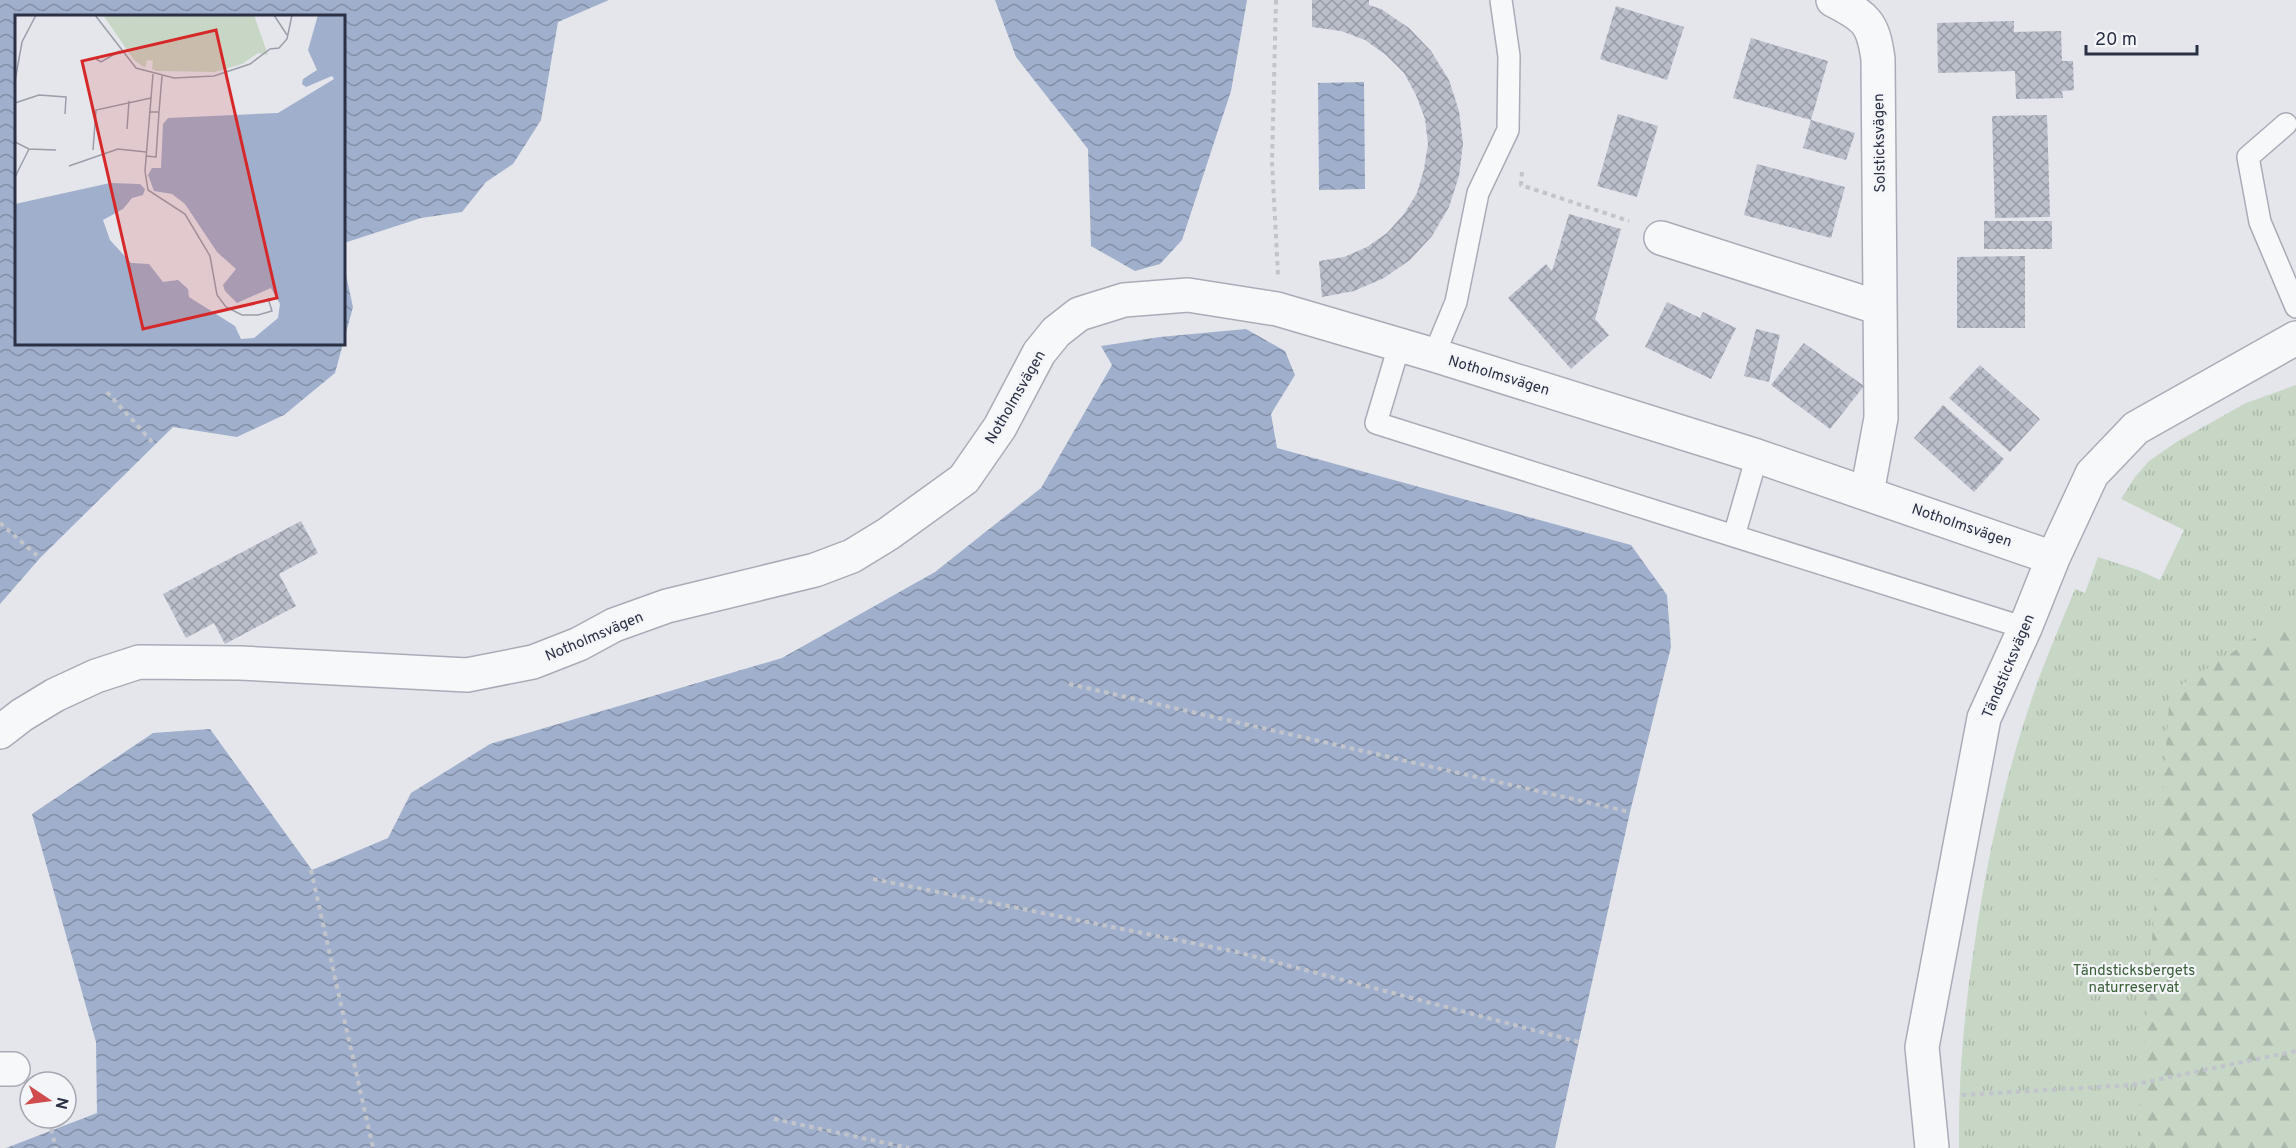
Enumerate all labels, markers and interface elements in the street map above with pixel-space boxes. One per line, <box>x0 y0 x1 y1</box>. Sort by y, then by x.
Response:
inset map <box>15 15 345 345</box>
scale bar <box>2086 18 2197 56</box>
text: 20 m <box>2095 29 2137 52</box>
street label: Solsticksvägen <box>1870 93 1891 193</box>
street label: Notholmsvägen <box>982 348 1051 448</box>
street label: Notholmsvägen <box>1446 352 1552 401</box>
street label: Notholmsvägen <box>1909 500 2014 552</box>
street label: Notholmsvägen <box>543 608 647 667</box>
street label: Tändsticksvägen <box>1979 612 2040 722</box>
park label: Tändsticksbergets naturreservat <box>2073 962 2195 998</box>
north arrow <box>18 1070 78 1130</box>
text: N <box>50 1095 72 1111</box>

